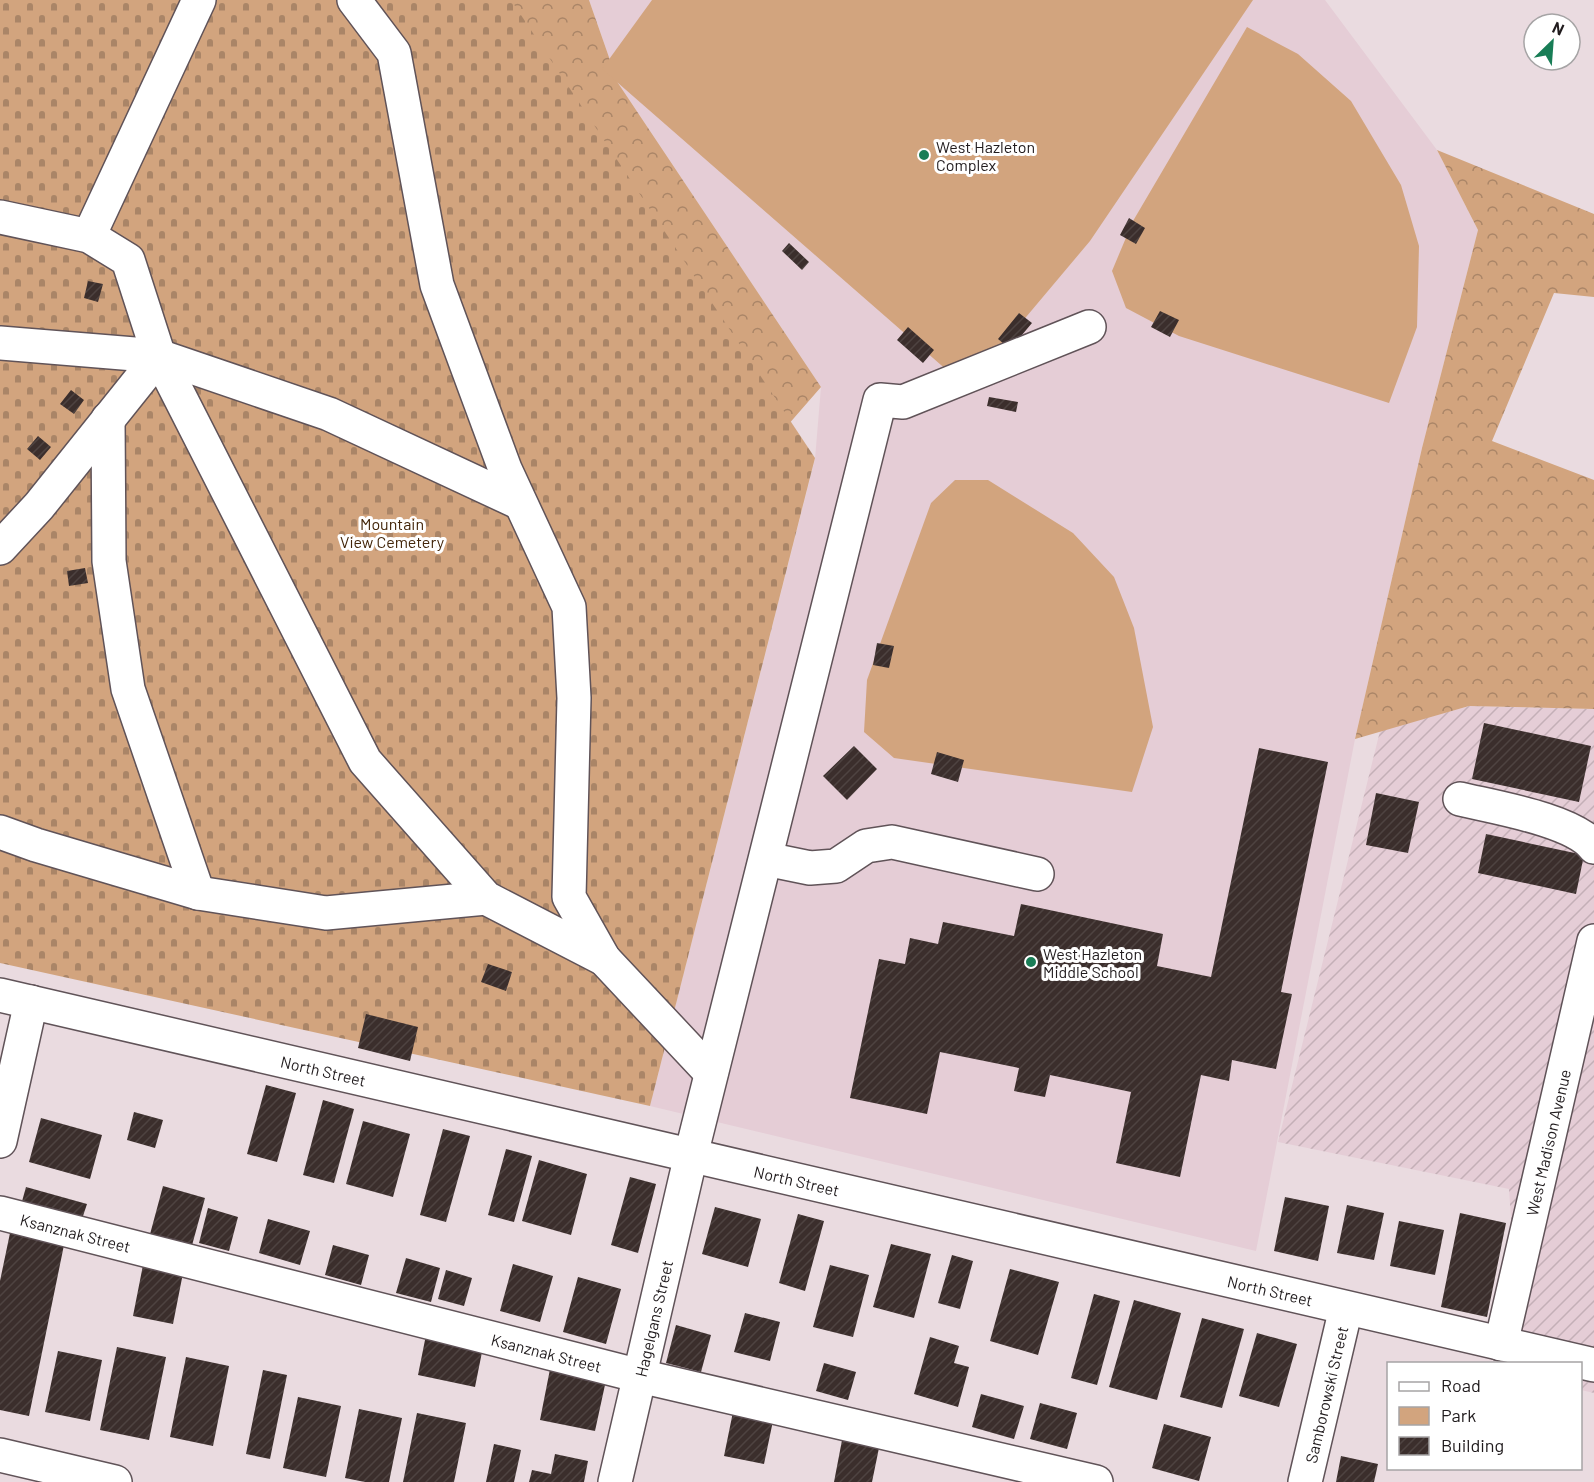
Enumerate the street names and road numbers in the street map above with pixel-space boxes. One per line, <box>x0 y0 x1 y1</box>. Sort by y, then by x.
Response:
street label: North Street <box>279 1051 368 1089</box>
street label: West Madison Avenue <box>1521 1067 1574 1218</box>
street label: North Street <box>752 1161 841 1199</box>
street label: Ksanznak Street <box>18 1209 133 1255</box>
street label: Hagelgans Street <box>630 1258 676 1379</box>
street label: North Street <box>1226 1271 1315 1309</box>
street label: Samborowski Street <box>1300 1324 1351 1465</box>
street label: Ksanznak Street <box>489 1329 604 1375</box>

